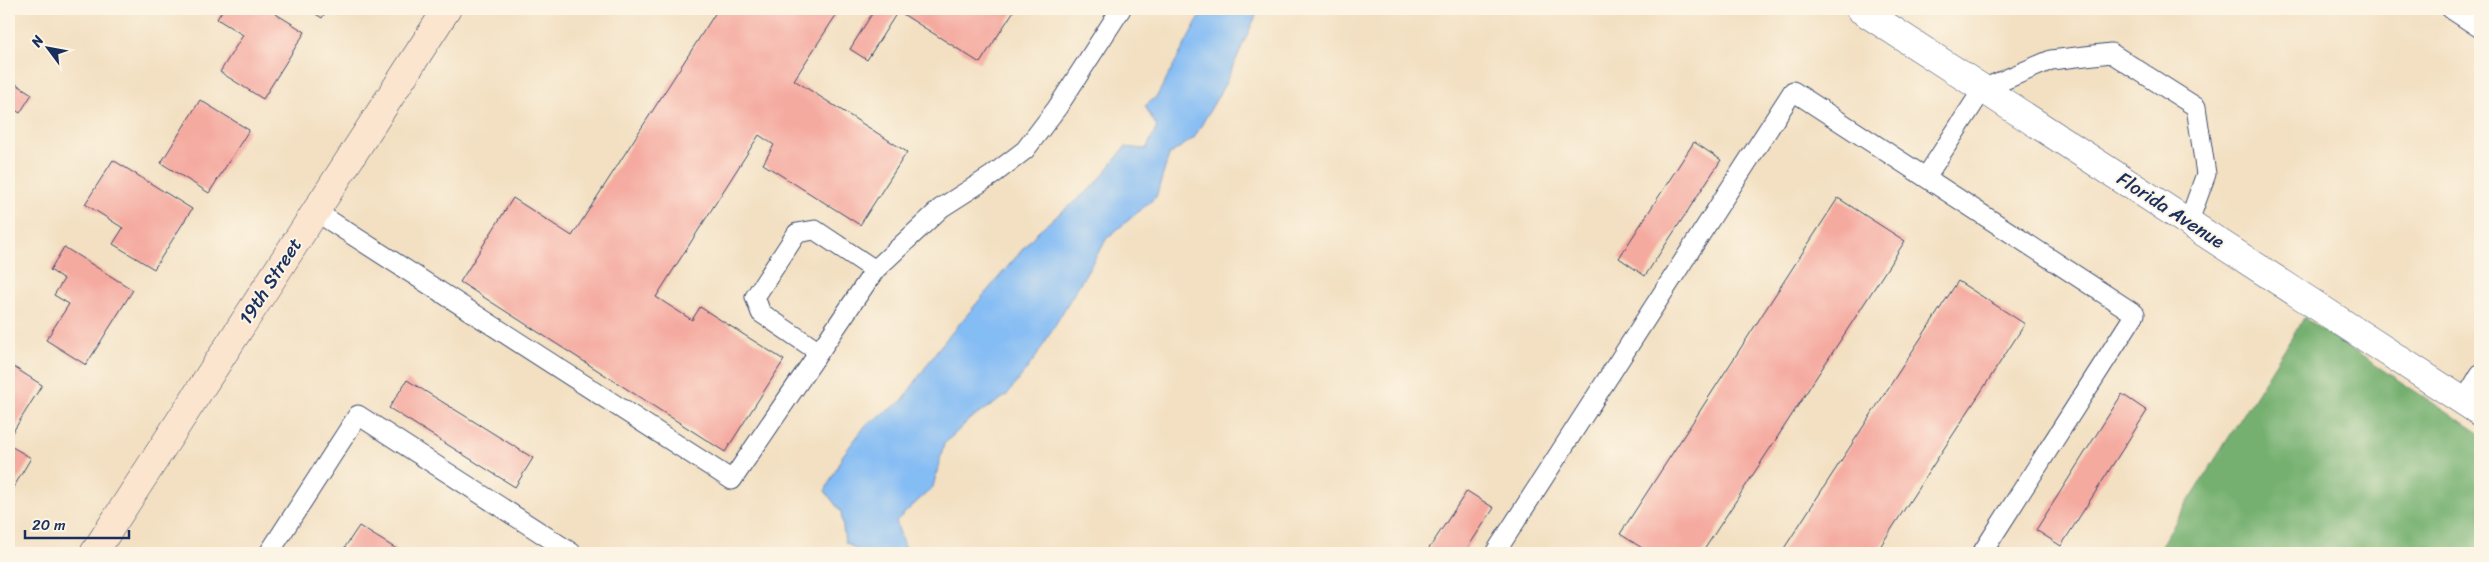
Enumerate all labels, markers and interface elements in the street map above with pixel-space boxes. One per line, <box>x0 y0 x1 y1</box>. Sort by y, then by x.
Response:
north arrow <box>22 22 72 72</box>
text: N <box>24 30 51 53</box>
street label: Florida Avenue <box>2110 163 2232 257</box>
street label: 19th Street <box>229 231 311 331</box>
scale bar <box>25 507 129 539</box>
text: 20 m <box>32 512 66 538</box>

